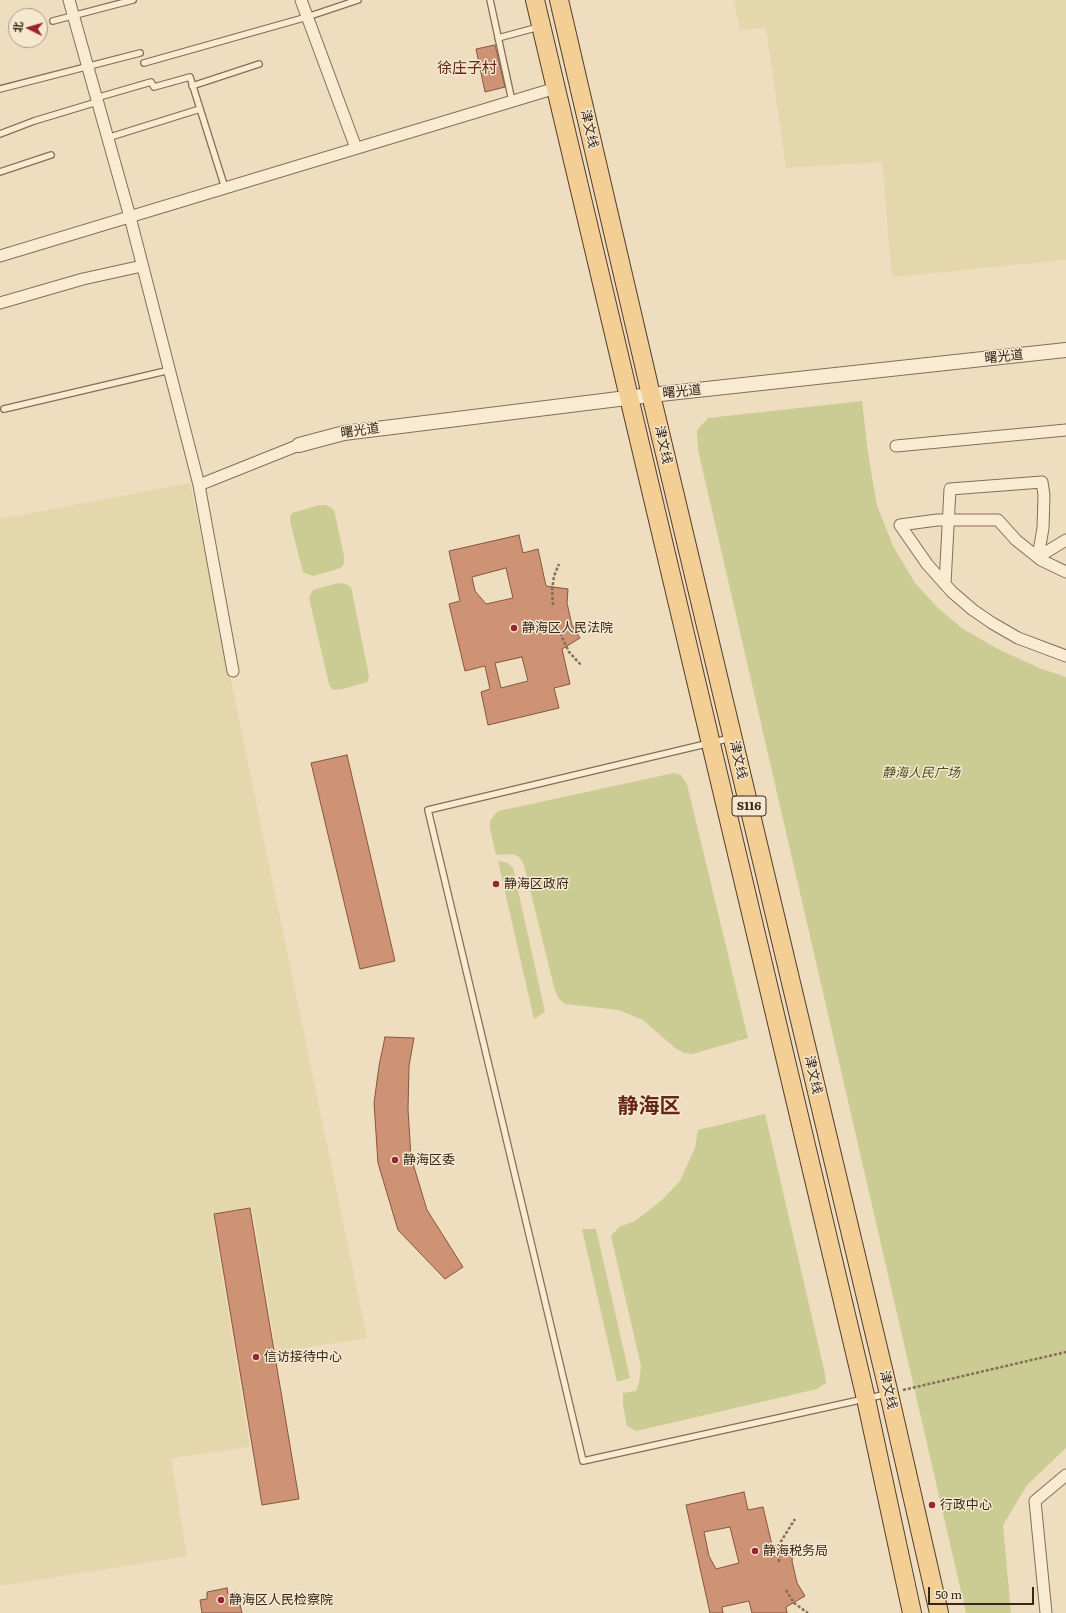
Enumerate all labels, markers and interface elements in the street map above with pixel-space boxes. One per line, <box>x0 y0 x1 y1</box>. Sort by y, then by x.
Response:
north arrow <box>8 8 48 48</box>
text: 北 <box>9 21 25 33</box>
district label: 徐庄子村 <box>437 60 497 78</box>
street label: 津文线 <box>577 108 601 150</box>
street label: 曙光道 <box>984 347 1024 367</box>
street label: 曙光道 <box>662 382 702 402</box>
street label: 曙光道 <box>340 421 380 441</box>
street label: 津文线 <box>651 424 675 466</box>
place label: 静海区人民法院 <box>522 620 613 636</box>
marker: 静海区人民法院 <box>509 623 519 633</box>
street label: 津文线 <box>726 739 750 781</box>
park label: 静海人民广场 <box>882 765 960 781</box>
road number: S116 <box>732 796 766 816</box>
place label: 静海区政府 <box>504 876 569 892</box>
marker: 静海区政府 <box>491 879 501 889</box>
street label: 津文线 <box>801 1054 825 1096</box>
district label: 静海区 <box>618 1094 680 1120</box>
place label: 静海区委 <box>403 1152 455 1168</box>
marker: 静海区委 <box>390 1155 400 1165</box>
place label: 信访接待中心 <box>264 1349 342 1365</box>
marker: 信访接待中心 <box>251 1352 261 1362</box>
street label: 津文线 <box>876 1369 900 1411</box>
place label: 行政中心 <box>940 1497 992 1513</box>
marker: 行政中心 <box>927 1500 937 1510</box>
place label: 静海税务局 <box>763 1543 828 1559</box>
marker: 静海税务局 <box>750 1546 760 1556</box>
scale bar <box>930 1579 1036 1605</box>
text: 50 m <box>935 1585 962 1603</box>
place label: 静海区人民检察院 <box>229 1592 333 1608</box>
marker: 静海区人民检察院 <box>216 1595 226 1605</box>

